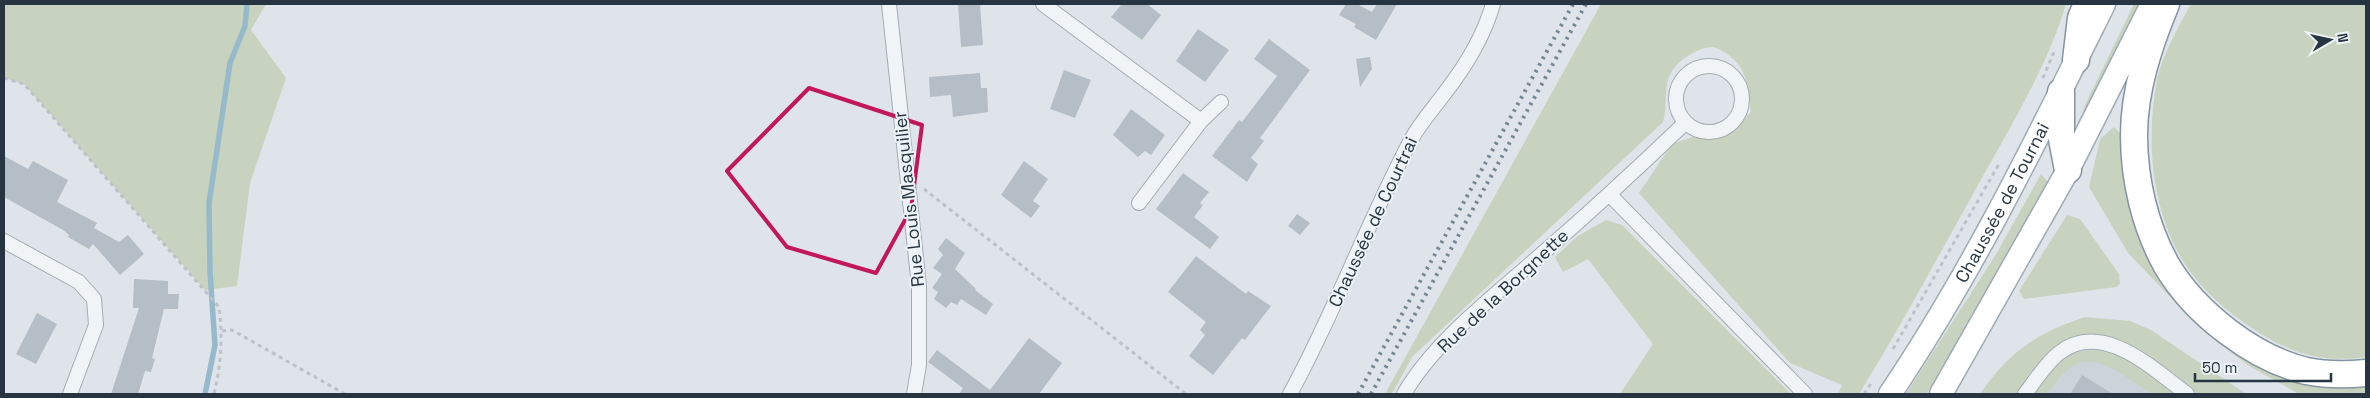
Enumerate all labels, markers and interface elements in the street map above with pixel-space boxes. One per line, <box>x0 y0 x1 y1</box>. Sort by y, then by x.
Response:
north arrow <box>2305 15 2355 65</box>
text: N <box>2333 32 2352 44</box>
street label: Rue Louis Masquilier <box>888 110 929 288</box>
street label: Chaussée de Tournai <box>1950 118 2054 287</box>
street label: Chaussée de Courtrai <box>1323 133 1422 311</box>
street label: Rue de la Borgnette <box>1432 224 1573 357</box>
scale bar <box>2195 350 2331 382</box>
text: 50 m <box>2202 358 2237 377</box>

